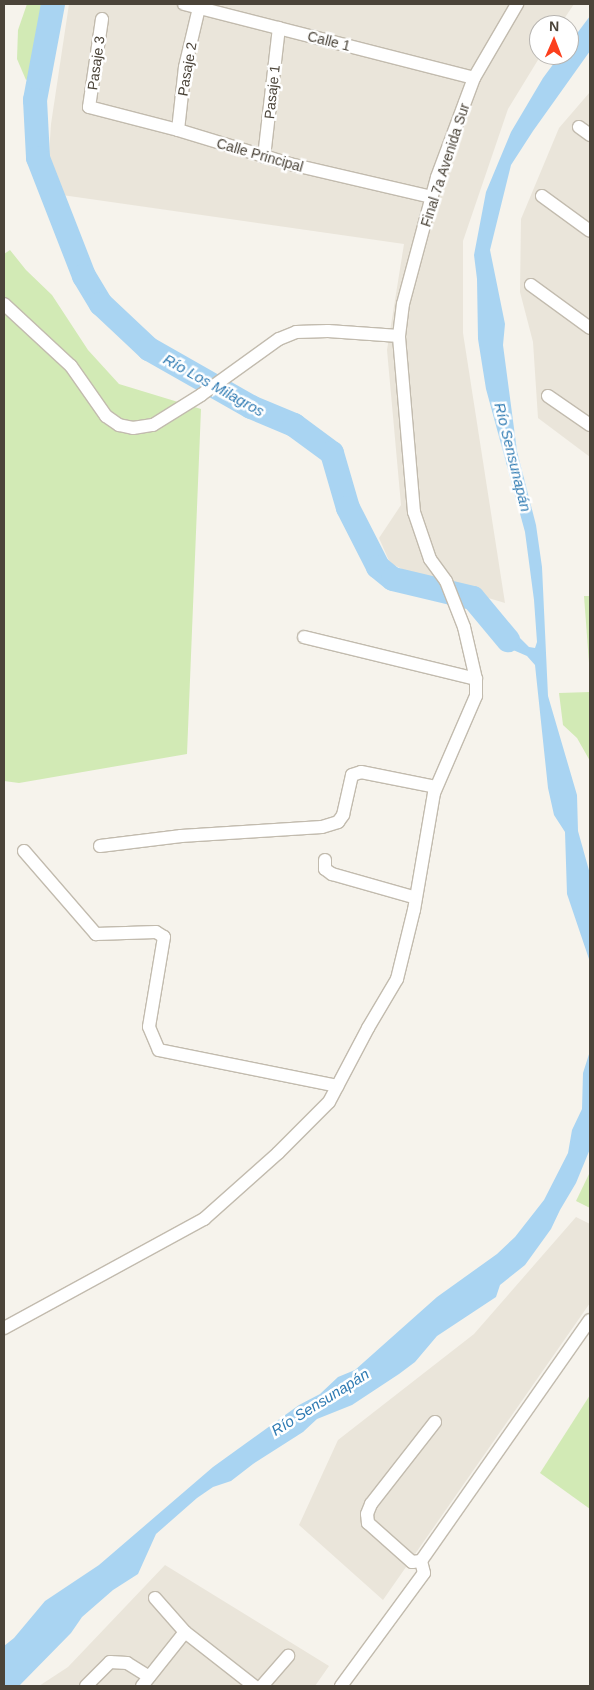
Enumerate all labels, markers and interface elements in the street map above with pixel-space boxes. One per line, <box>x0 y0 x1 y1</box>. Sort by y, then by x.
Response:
north arrow <box>529 15 579 65</box>
text: N <box>549 18 559 34</box>
street label: Calle 1 <box>306 28 352 54</box>
street label: Pasaje 3 <box>84 35 108 91</box>
street label: Pasaje 2 <box>174 41 200 97</box>
street label: Pasaje 1 <box>261 64 283 120</box>
street label: Final 7a Avenida Sur <box>417 101 473 229</box>
street label: Calle Principal <box>215 135 305 175</box>
water label: Río Los Milagros <box>160 350 268 420</box>
water label: Río Sensunapán <box>491 401 535 513</box>
water label: Río Sensunapán <box>268 1365 372 1439</box>

